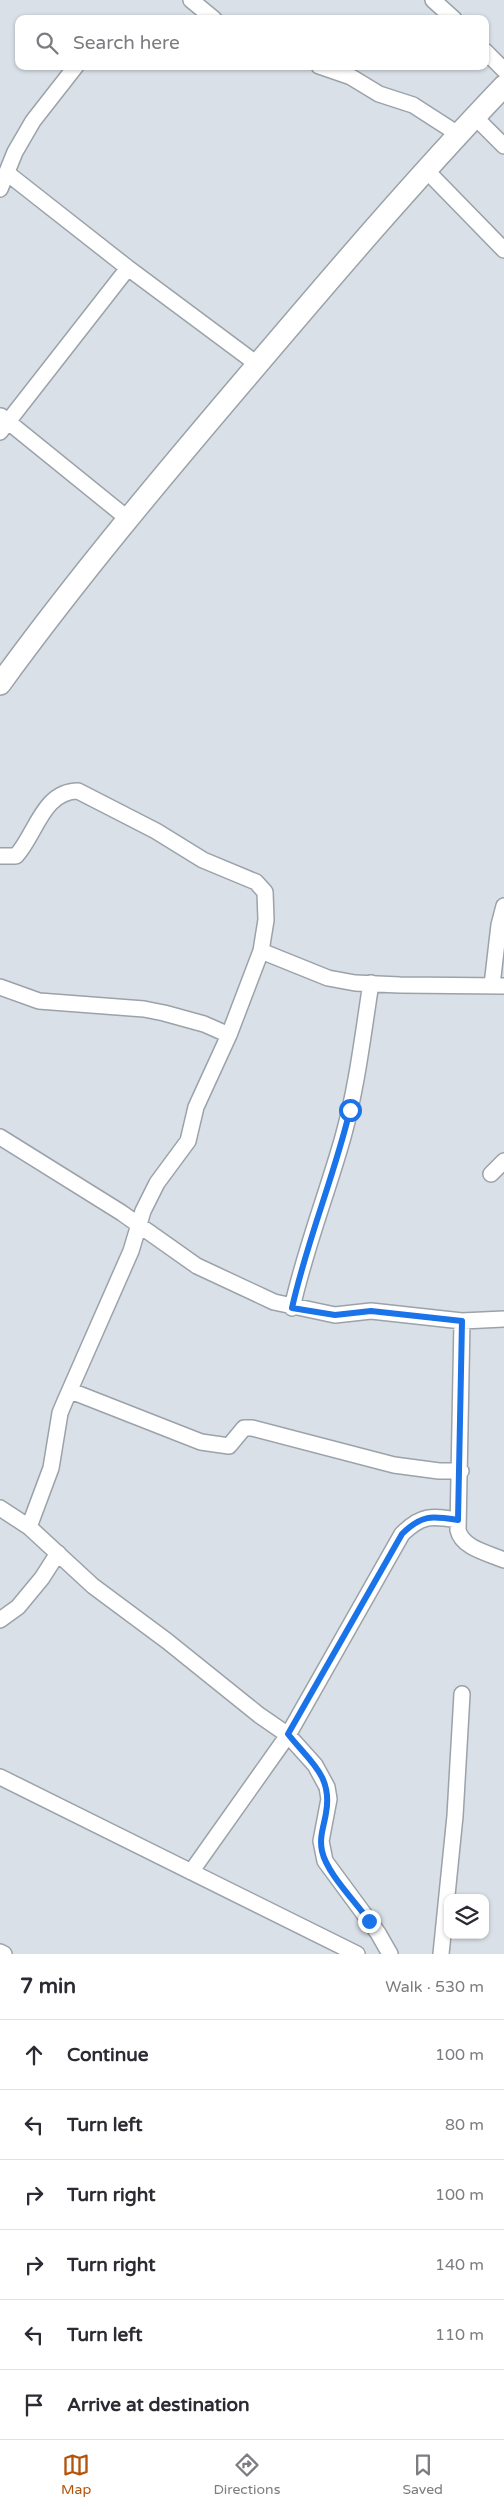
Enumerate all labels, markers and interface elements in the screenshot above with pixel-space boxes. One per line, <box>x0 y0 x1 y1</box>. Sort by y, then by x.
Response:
search box <box>15 15 489 70</box>
icon: search <box>33 29 61 57</box>
text: Search here <box>73 32 180 54</box>
route start <box>339 1099 362 1122</box>
map controls <box>444 1894 489 1939</box>
button: layers <box>444 1894 489 1939</box>
route end <box>358 1910 381 1933</box>
text: 7 min <box>20 1974 76 1999</box>
text: Walk · 530 m <box>385 1977 484 1997</box>
icon: ahead <box>20 2041 48 2069</box>
text: Continue <box>67 2044 149 2066</box>
text: 100 m <box>435 2045 484 2065</box>
icon: left <box>20 2111 48 2139</box>
text: Turn left <box>67 2114 143 2136</box>
text: 80 m <box>445 2115 484 2135</box>
icon: right <box>20 2181 48 2209</box>
text: Turn right <box>67 2184 155 2206</box>
text: 100 m <box>435 2185 484 2205</box>
icon: right <box>20 2251 48 2279</box>
text: Turn right <box>67 2254 155 2276</box>
text: 140 m <box>435 2255 484 2275</box>
icon: left <box>20 2321 48 2349</box>
text: Turn left <box>67 2324 143 2346</box>
text: 110 m <box>435 2325 484 2345</box>
icon: arrive <box>20 2391 48 2419</box>
text: Arrive at destination <box>67 2394 250 2416</box>
tab: Map <box>61 2451 91 2498</box>
tab: Directions <box>213 2451 280 2498</box>
tab: Saved <box>402 2451 443 2498</box>

